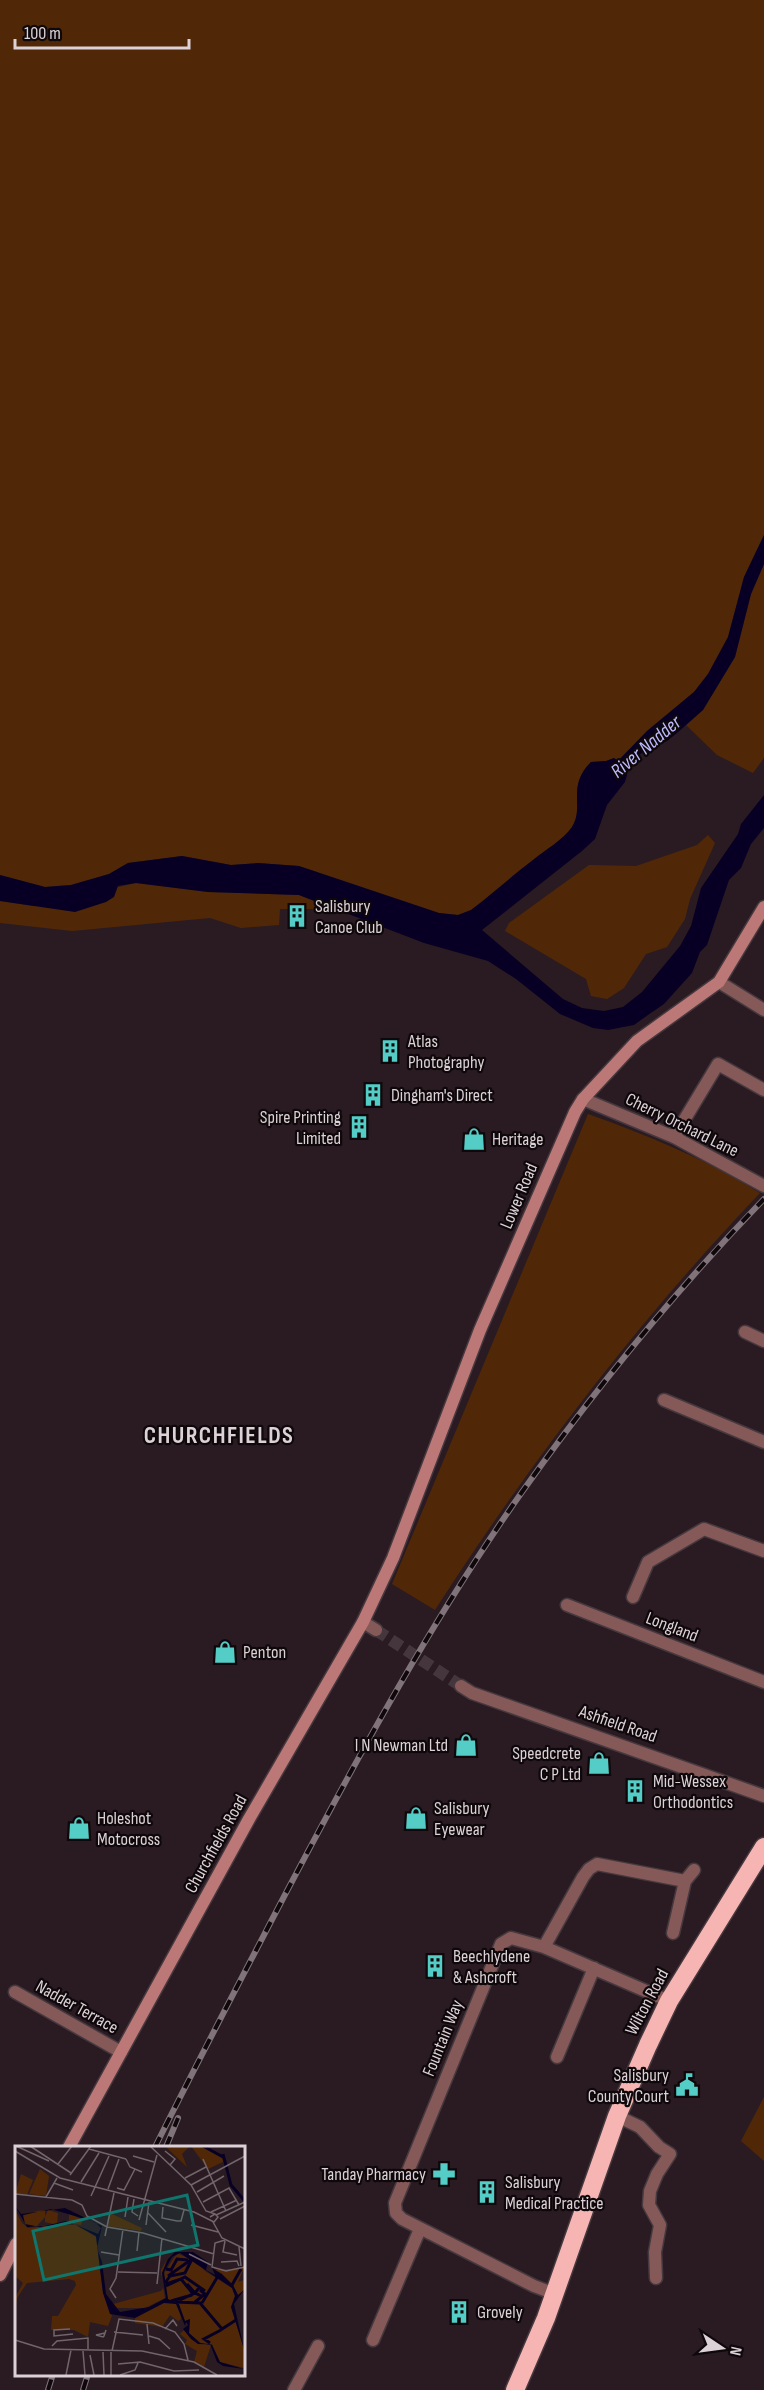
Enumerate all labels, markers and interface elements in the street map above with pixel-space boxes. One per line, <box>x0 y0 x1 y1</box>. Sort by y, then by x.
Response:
scale bar <box>15 12 189 50</box>
text: 100 m <box>24 23 61 44</box>
water label: River Nadder <box>606 710 687 783</box>
place label: Salisbury Canoe Club <box>315 896 383 938</box>
building icon: Salisbury Canoe Club <box>284 903 310 929</box>
place label: Atlas Photography <box>407 1031 485 1073</box>
building icon: Atlas Photography <box>377 1038 403 1064</box>
building icon: Dingham's Direct <box>360 1082 386 1108</box>
place label: Dingham's Direct <box>391 1085 493 1106</box>
street label: Cherry Orchard Lane <box>622 1089 742 1161</box>
place label: Spire Printing Limited <box>260 1107 341 1149</box>
building icon: Spire Printing Limited <box>346 1114 372 1140</box>
shop icon: Heritage <box>461 1126 487 1152</box>
place label: Heritage <box>492 1129 544 1150</box>
street label: Lower Road <box>496 1160 542 1232</box>
district label: CHURCHFIELDS <box>144 1421 294 1450</box>
street label: Longland <box>643 1607 701 1647</box>
shop icon: Penton <box>212 1639 238 1665</box>
place label: Penton <box>243 1642 286 1663</box>
street label: Ashfield Road <box>575 1701 660 1747</box>
shop icon: I N Newman Ltd <box>453 1732 479 1758</box>
place label: I N Newman Ltd <box>355 1735 448 1756</box>
place label: Speedcrete C P Ltd <box>512 1743 581 1785</box>
shop icon: Speedcrete C P Ltd <box>586 1750 612 1776</box>
place label: Mid-Wessex Orthodontics <box>653 1771 733 1813</box>
building icon: Mid-Wessex Orthodontics <box>622 1778 648 1804</box>
street label: Churchfields Road <box>180 1791 252 1897</box>
place label: Salisbury Eyewear <box>434 1798 489 1840</box>
shop icon: Salisbury Eyewear <box>403 1805 429 1831</box>
place label: Holeshot Motocross <box>97 1808 160 1850</box>
shop icon: Holeshot Motocross <box>66 1815 92 1841</box>
place label: Beechlydene & Ashcroft <box>453 1946 530 1988</box>
building icon: Beechlydene & Ashcroft <box>422 1953 448 1979</box>
street label: Wilton Road <box>621 1965 673 2039</box>
street label: Nadder Terrace <box>32 1976 122 2038</box>
street label: Fountain Way <box>418 1997 468 2079</box>
place label: Salisbury County Court <box>588 2065 669 2107</box>
public building icon: Salisbury County Court <box>674 2072 700 2098</box>
inset map <box>15 2146 244 2375</box>
pharmacy icon: Tanday Pharmacy <box>431 2161 457 2187</box>
place label: Tanday Pharmacy <box>321 2164 426 2185</box>
place label: Salisbury Medical Practice <box>505 2172 604 2214</box>
building icon: Salisbury Medical Practice <box>474 2179 500 2205</box>
building icon: Grovely <box>446 2299 472 2325</box>
place label: Grovely <box>477 2302 523 2323</box>
north arrow <box>692 2318 752 2378</box>
text: N <box>725 2345 745 2357</box>

